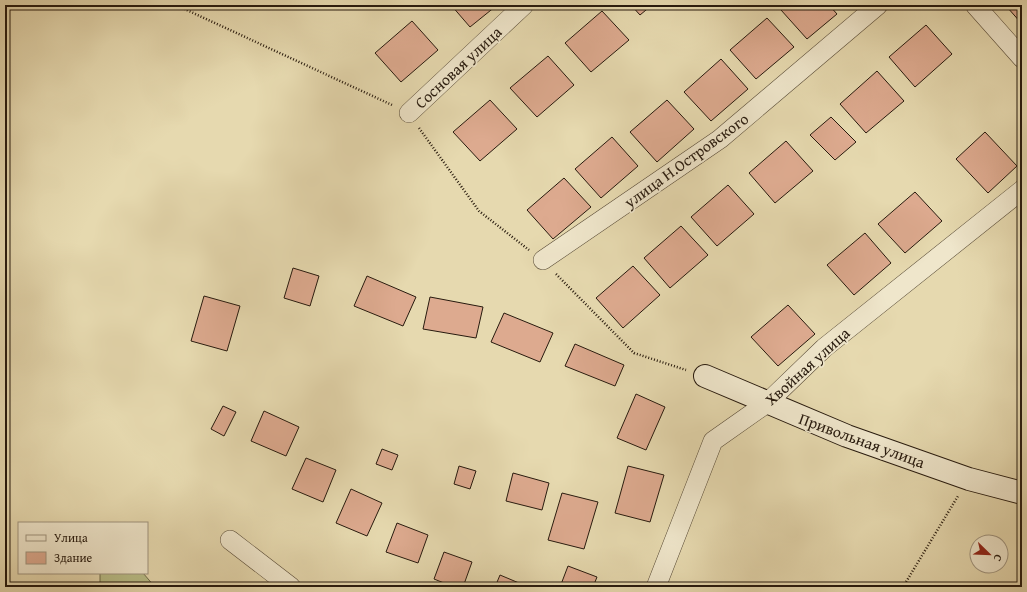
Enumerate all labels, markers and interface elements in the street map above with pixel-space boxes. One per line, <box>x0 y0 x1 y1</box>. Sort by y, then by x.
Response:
street label: Сосновая улица <box>409 20 507 114</box>
street label: улица Н.Островского <box>618 107 753 214</box>
street label: Хвойная улица <box>759 321 855 411</box>
street label: Привольная улица <box>796 406 929 474</box>
legend <box>18 522 148 574</box>
text: Улица <box>54 529 88 546</box>
north arrow <box>969 534 1009 574</box>
text: Здание <box>54 549 93 566</box>
text: С <box>990 552 1007 564</box>

